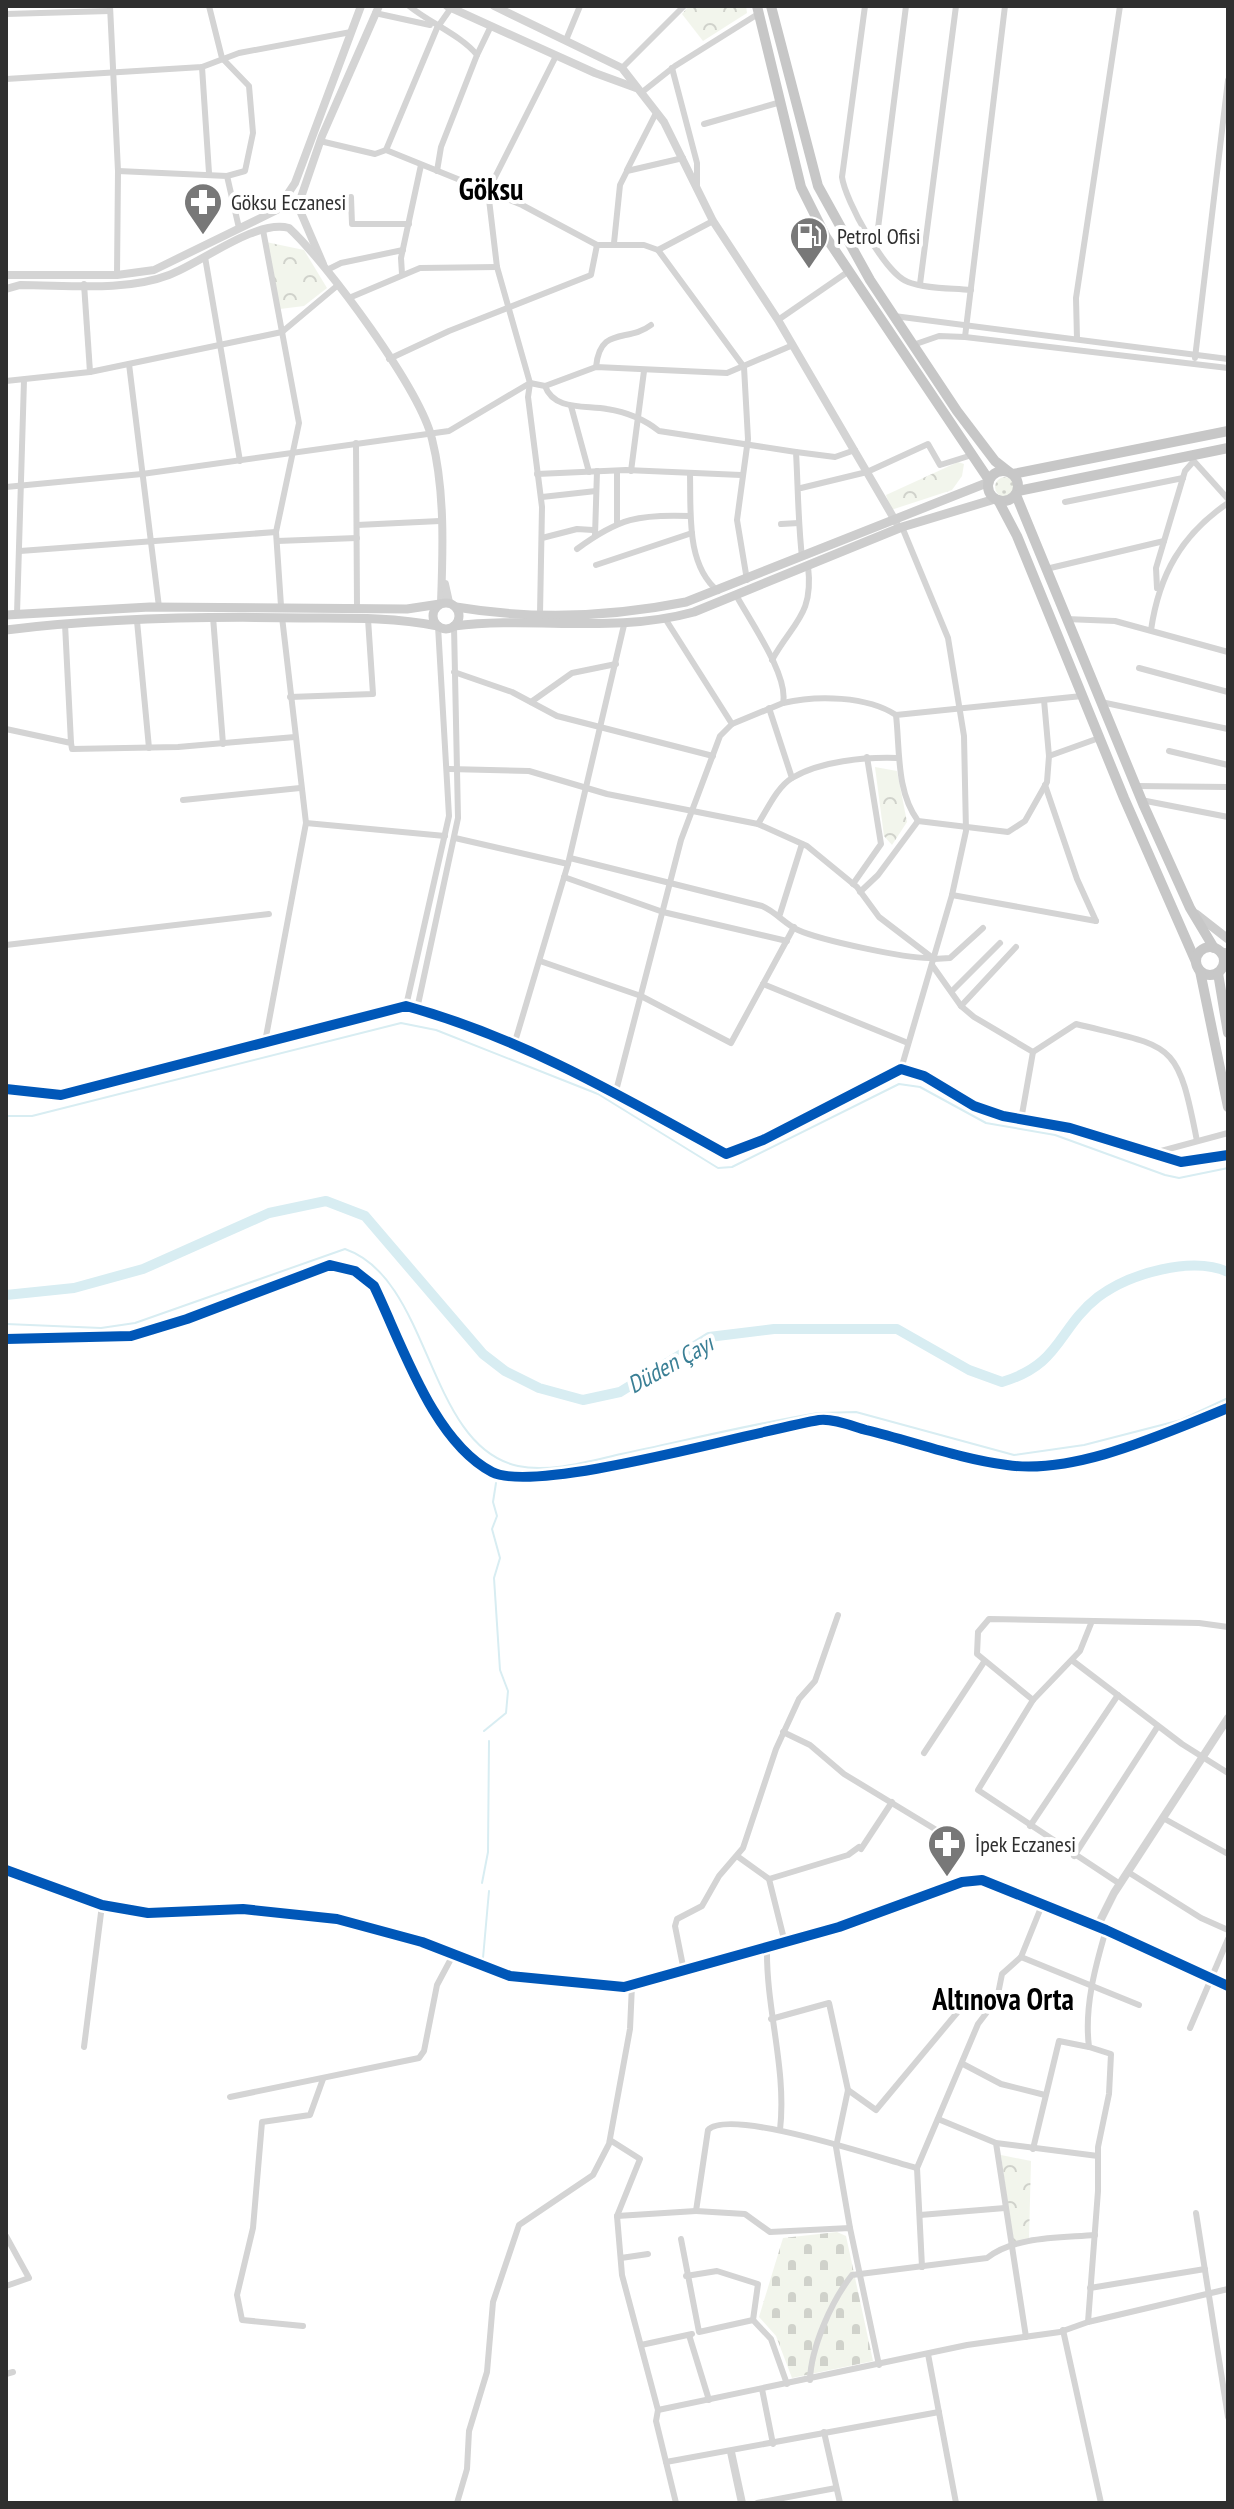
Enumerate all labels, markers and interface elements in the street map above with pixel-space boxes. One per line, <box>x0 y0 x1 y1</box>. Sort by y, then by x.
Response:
district label: Göksu <box>459 169 523 208</box>
pharmacy icon: Göksu Eczanesi <box>182 181 224 236</box>
place label: Göksu Eczanesi <box>231 188 346 216</box>
fuel station icon: Petrol Ofisi <box>788 215 830 270</box>
place label: Petrol Ofisi <box>837 222 921 250</box>
water label: Düden Çayı <box>622 1327 720 1400</box>
pharmacy icon: İpek Eczanesi <box>926 1823 968 1878</box>
place label: İpek Eczanesi <box>975 1830 1076 1858</box>
district label: Altınova Orta <box>931 1979 1074 2018</box>

